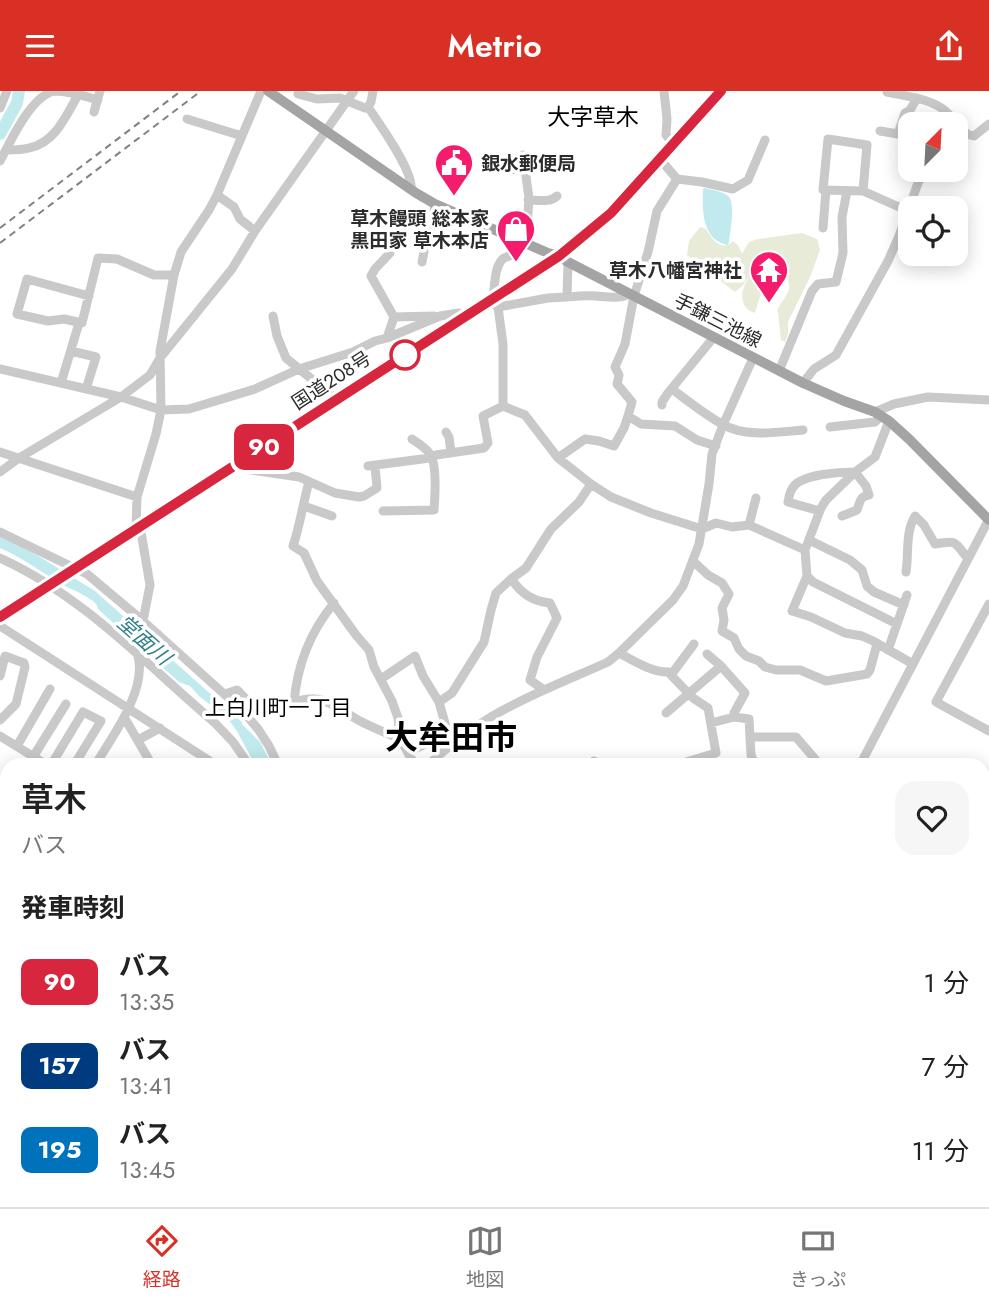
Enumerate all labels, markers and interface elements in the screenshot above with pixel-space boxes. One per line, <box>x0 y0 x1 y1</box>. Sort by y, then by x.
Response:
text: Metrio <box>447 23 542 69</box>
icon: menu <box>21 27 59 65</box>
icon: share <box>930 27 968 65</box>
district label: 大字草木 <box>547 100 639 134</box>
north arrow <box>898 112 968 182</box>
map controls <box>898 112 968 266</box>
public building icon: 銀水郵便局 <box>433 142 475 197</box>
place label: 銀水郵便局 <box>481 150 576 177</box>
button: locate <box>898 196 968 266</box>
place label: 草木饅頭 総本家 黒田家 草木本店 <box>350 205 489 254</box>
shop icon: 草木饅頭 総本家 黒田家 草木本店 <box>495 208 537 263</box>
temple icon: 草木八幡宮神社 <box>748 249 790 304</box>
place label: 草木八幡宮神社 <box>609 257 742 284</box>
street label: 手鎌三池線 <box>669 287 766 354</box>
unlabelled marker <box>390 340 420 370</box>
street label: 国道208号 <box>286 345 376 416</box>
line badge: 90 <box>232 424 296 470</box>
text: 90 <box>248 429 280 464</box>
water label: 堂面川 <box>110 608 179 673</box>
district label: 上白川町一丁目 <box>205 693 352 723</box>
district label: 大牟田市 <box>385 714 517 761</box>
text: 草木 <box>21 776 87 823</box>
button: heart <box>895 781 969 855</box>
text: バス <box>21 828 67 862</box>
text: 発車時刻 <box>21 889 125 927</box>
text: バス <box>119 947 171 985</box>
text: 90 <box>44 964 75 999</box>
text: 1 分 <box>923 964 969 1002</box>
text: 13:35 <box>119 985 174 1019</box>
text: バス <box>119 1031 171 1069</box>
text: 157 <box>38 1048 81 1083</box>
text: 7 分 <box>922 1048 969 1086</box>
text: 13:41 <box>119 1069 173 1103</box>
text: バス <box>119 1115 171 1153</box>
text: 195 <box>38 1132 81 1167</box>
text: 11 分 <box>912 1132 969 1170</box>
text: 13:45 <box>119 1153 175 1187</box>
tab: 経路 <box>143 1222 181 1293</box>
tab: 地図 <box>466 1222 504 1293</box>
tab: きっぷ <box>790 1222 846 1293</box>

